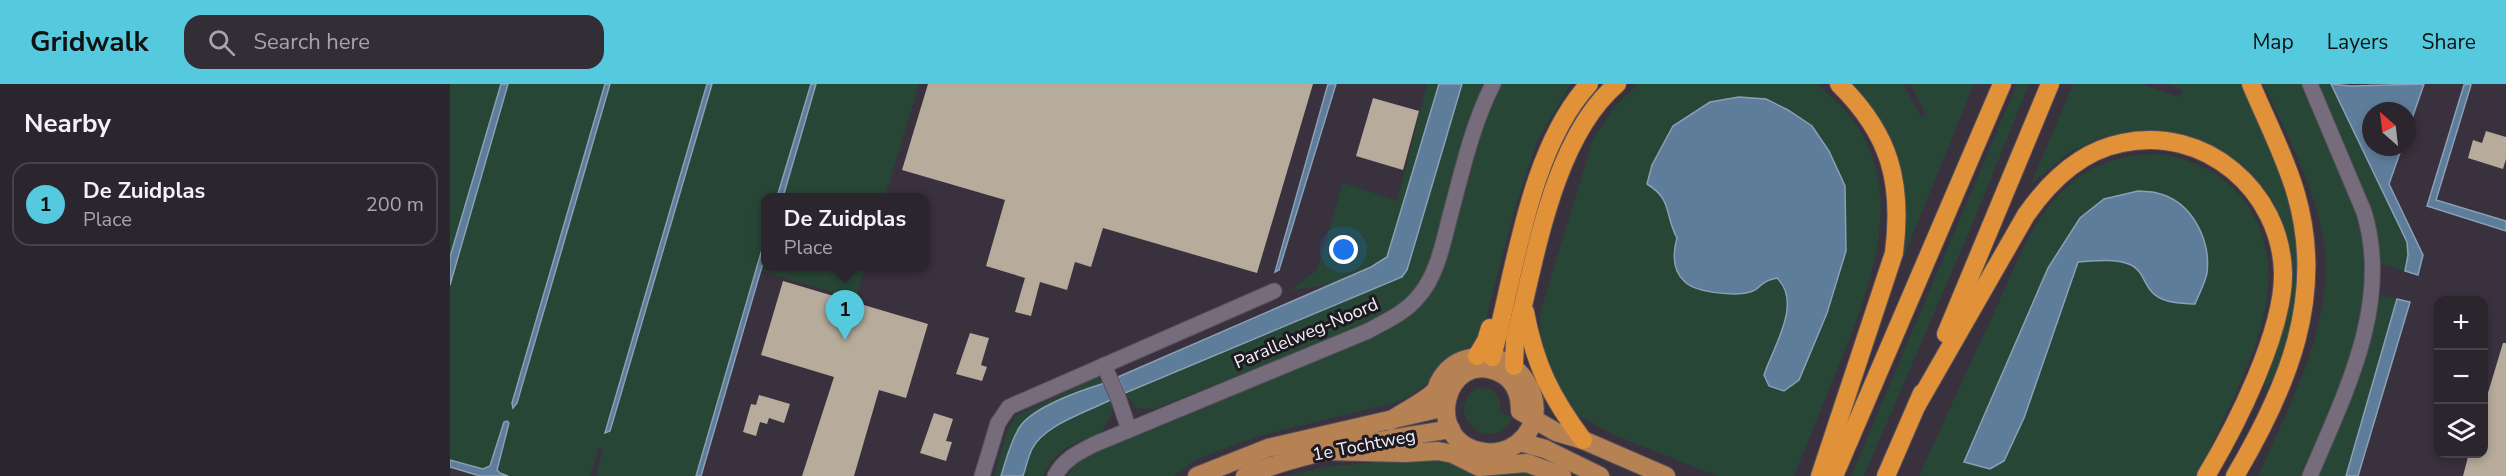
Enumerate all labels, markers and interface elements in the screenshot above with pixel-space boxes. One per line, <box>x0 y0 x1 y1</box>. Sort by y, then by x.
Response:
search box <box>184 15 604 69</box>
text: Gridwalk <box>30 23 148 61</box>
icon: search <box>205 26 238 59</box>
text: Search here <box>253 27 370 57</box>
text: Map <box>2252 28 2294 56</box>
text: Layers <box>2327 28 2388 56</box>
text: Share <box>2421 28 2476 56</box>
north arrow <box>2362 102 2416 156</box>
text: Nearby <box>24 106 111 141</box>
text: De Zuidplas <box>83 176 205 206</box>
text: 1 <box>40 191 52 218</box>
text: 200 m <box>366 191 424 218</box>
popup <box>761 193 929 271</box>
text: De Zuidplas <box>784 204 906 234</box>
text: Place <box>83 206 132 233</box>
text: Place <box>784 234 833 261</box>
your location <box>1329 235 1358 264</box>
pin: 1 <box>826 290 864 340</box>
street label: Parallelweg-Noord <box>1230 292 1382 374</box>
map controls <box>2434 296 2488 458</box>
button: + <box>2434 296 2488 350</box>
button: − <box>2434 350 2488 404</box>
button: layers <box>2434 404 2488 458</box>
street label: 1e Tochtweg <box>1310 423 1418 467</box>

